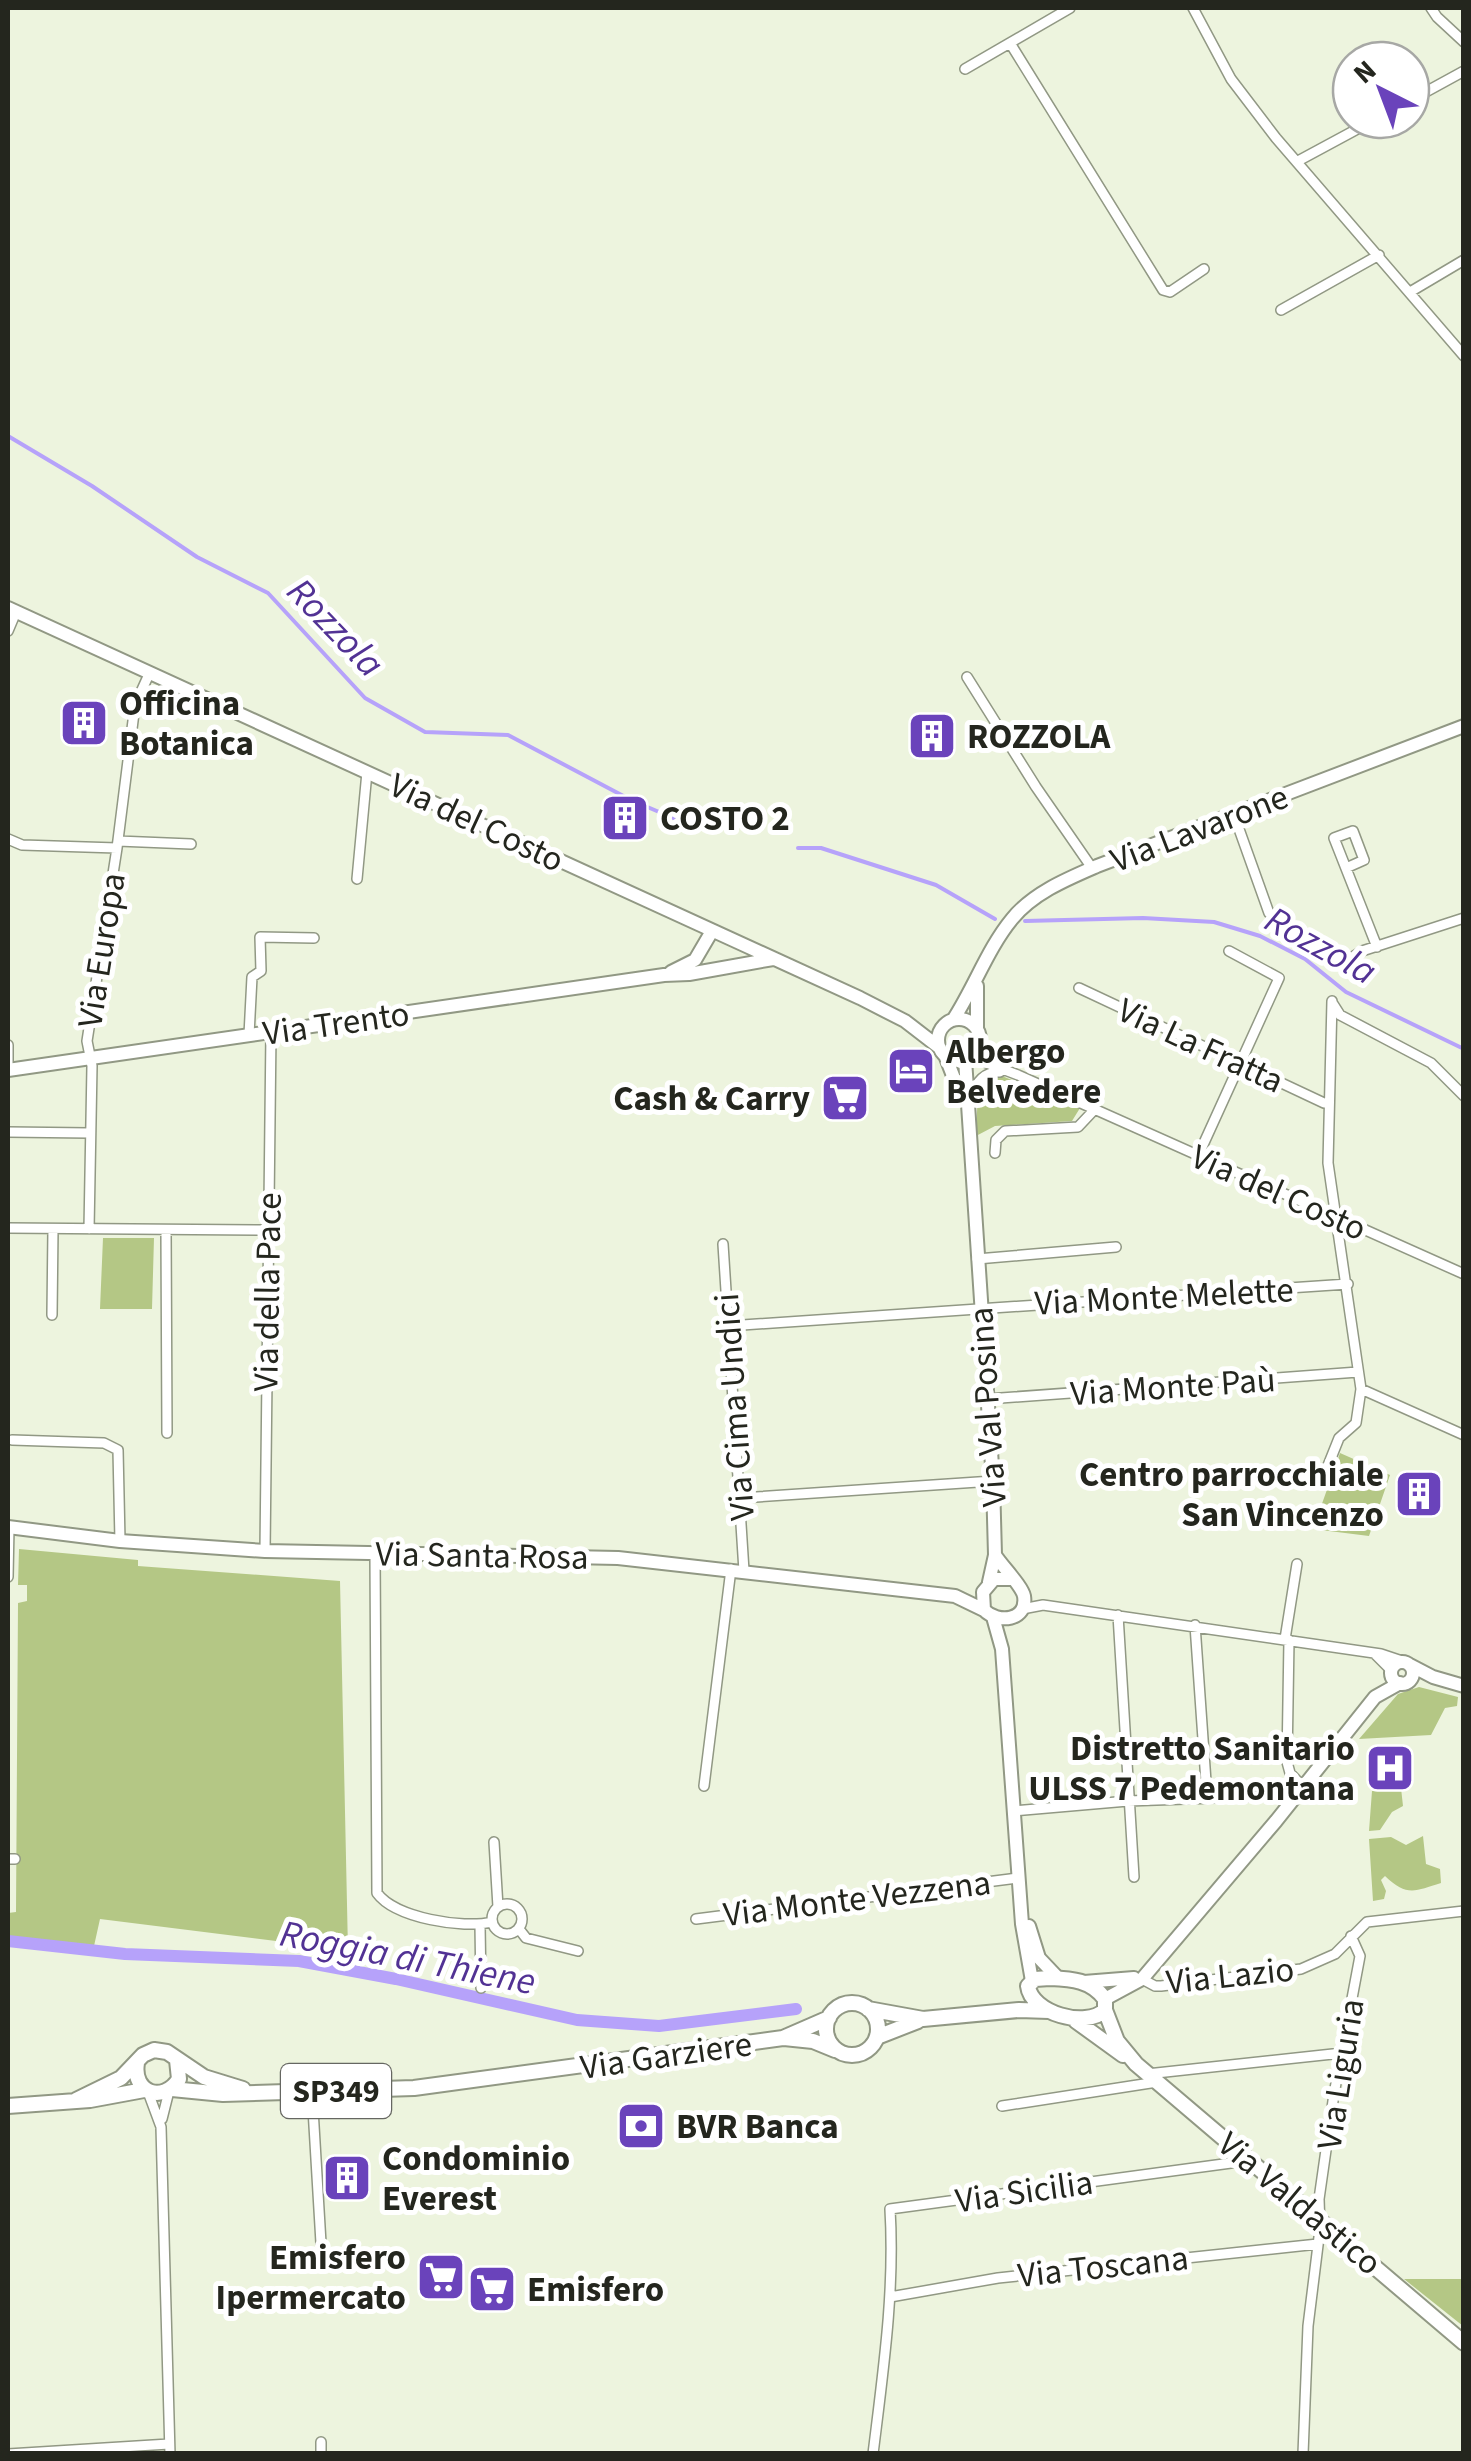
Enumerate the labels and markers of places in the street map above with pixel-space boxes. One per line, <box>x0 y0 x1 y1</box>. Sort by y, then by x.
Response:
place label: Officina Botanica <box>119 679 254 769</box>
building icon: Officina Botanica <box>58 697 110 749</box>
building icon: ROZZOLA <box>906 710 958 762</box>
place label: ROZZOLA <box>967 712 1111 762</box>
building icon: COSTO 2 <box>599 792 651 844</box>
place label: COSTO 2 <box>660 794 790 844</box>
place label: Albergo Belvedere <box>945 1027 1101 1117</box>
hotel icon: Albergo Belvedere <box>885 1045 937 1097</box>
supermarket icon: Cash & Carry <box>819 1072 871 1124</box>
place label: Cash & Carry <box>613 1074 810 1124</box>
place label: Centro parrocchiale San Vincenzo <box>1079 1450 1384 1540</box>
building icon: Centro parrocchiale San Vincenzo <box>1393 1468 1445 1520</box>
place label: Distretto Sanitario ULSS 7 Pedemontana <box>1028 1724 1355 1814</box>
hospital icon: Distretto Sanitario ULSS 7 Pedemontana <box>1364 1742 1416 1794</box>
bank icon: BVR Banca <box>615 2100 667 2152</box>
place label: BVR Banca <box>676 2102 839 2152</box>
place label: Condominio Everest <box>382 2134 570 2224</box>
building icon: Condominio Everest <box>321 2152 373 2204</box>
place label: Emisfero Ipermercato <box>216 2233 406 2323</box>
supermarket icon: Emisfero Ipermercato <box>415 2251 467 2303</box>
supermarket icon: Emisfero <box>466 2263 518 2315</box>
place label: Emisfero <box>527 2265 664 2315</box>

